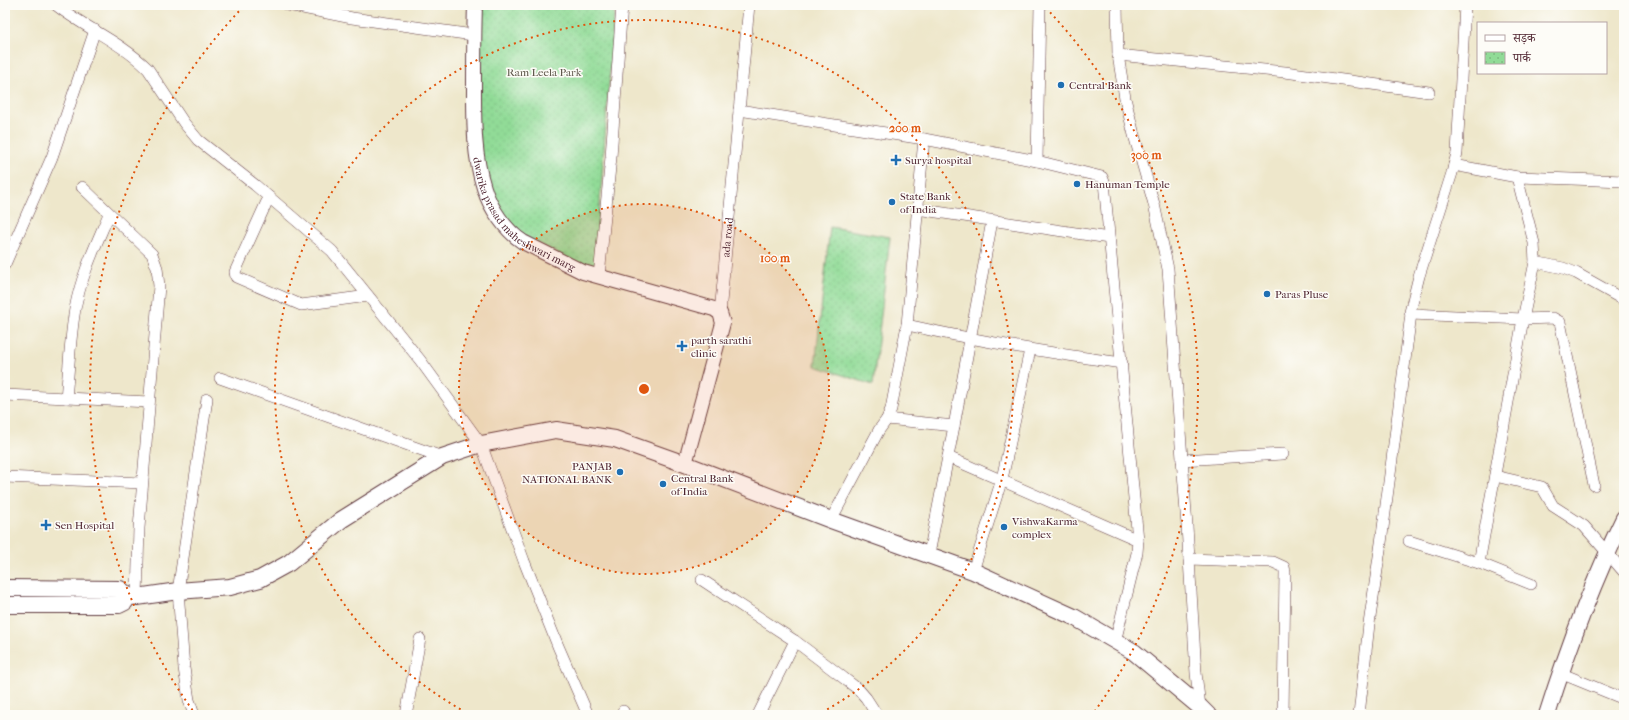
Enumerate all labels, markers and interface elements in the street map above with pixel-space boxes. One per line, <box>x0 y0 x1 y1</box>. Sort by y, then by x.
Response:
legend <box>1477 22 1607 74</box>
text: सड़क <box>1512 31 1537 45</box>
text: पार्क <box>1512 51 1532 65</box>
park label: Ram Leela Park <box>507 66 582 79</box>
place label: Central Bank <box>1069 79 1132 92</box>
marker: Central Bank <box>1056 80 1066 90</box>
text: 200 m <box>889 121 922 135</box>
text: 300 m <box>1131 148 1162 163</box>
marker: Surya hospital <box>890 154 902 166</box>
place label: Surya hospital <box>905 154 972 167</box>
street label: dwarika prasad maheshwari marg <box>470 156 578 274</box>
place label: Hanuman Temple <box>1085 178 1170 191</box>
marker: Hanuman Temple <box>1072 179 1082 189</box>
place label: State Bank of India <box>900 190 951 216</box>
marker: State Bank of India <box>887 197 897 207</box>
street label: ada road <box>719 216 736 258</box>
text: 100 m <box>760 251 791 265</box>
place label: Paras Pluse <box>1275 288 1329 301</box>
marker: Paras Pluse <box>1262 289 1272 299</box>
place label: parth sarathi clinic <box>690 334 752 360</box>
marker: parth sarathi clinic <box>676 340 688 352</box>
centre of rings <box>637 382 651 396</box>
place label: PANJAB NATIONAL BANK <box>522 460 613 486</box>
marker: PANJAB NATIONAL BANK <box>615 467 625 477</box>
place label: Central Bank of India <box>671 472 734 498</box>
marker: Central Bank of India <box>658 479 668 489</box>
place label: VishwaKarma complex <box>1011 515 1079 541</box>
marker: Sen Hospital <box>40 519 52 531</box>
place label: Sen Hospital <box>55 519 114 532</box>
marker: VishwaKarma complex <box>999 522 1009 532</box>

